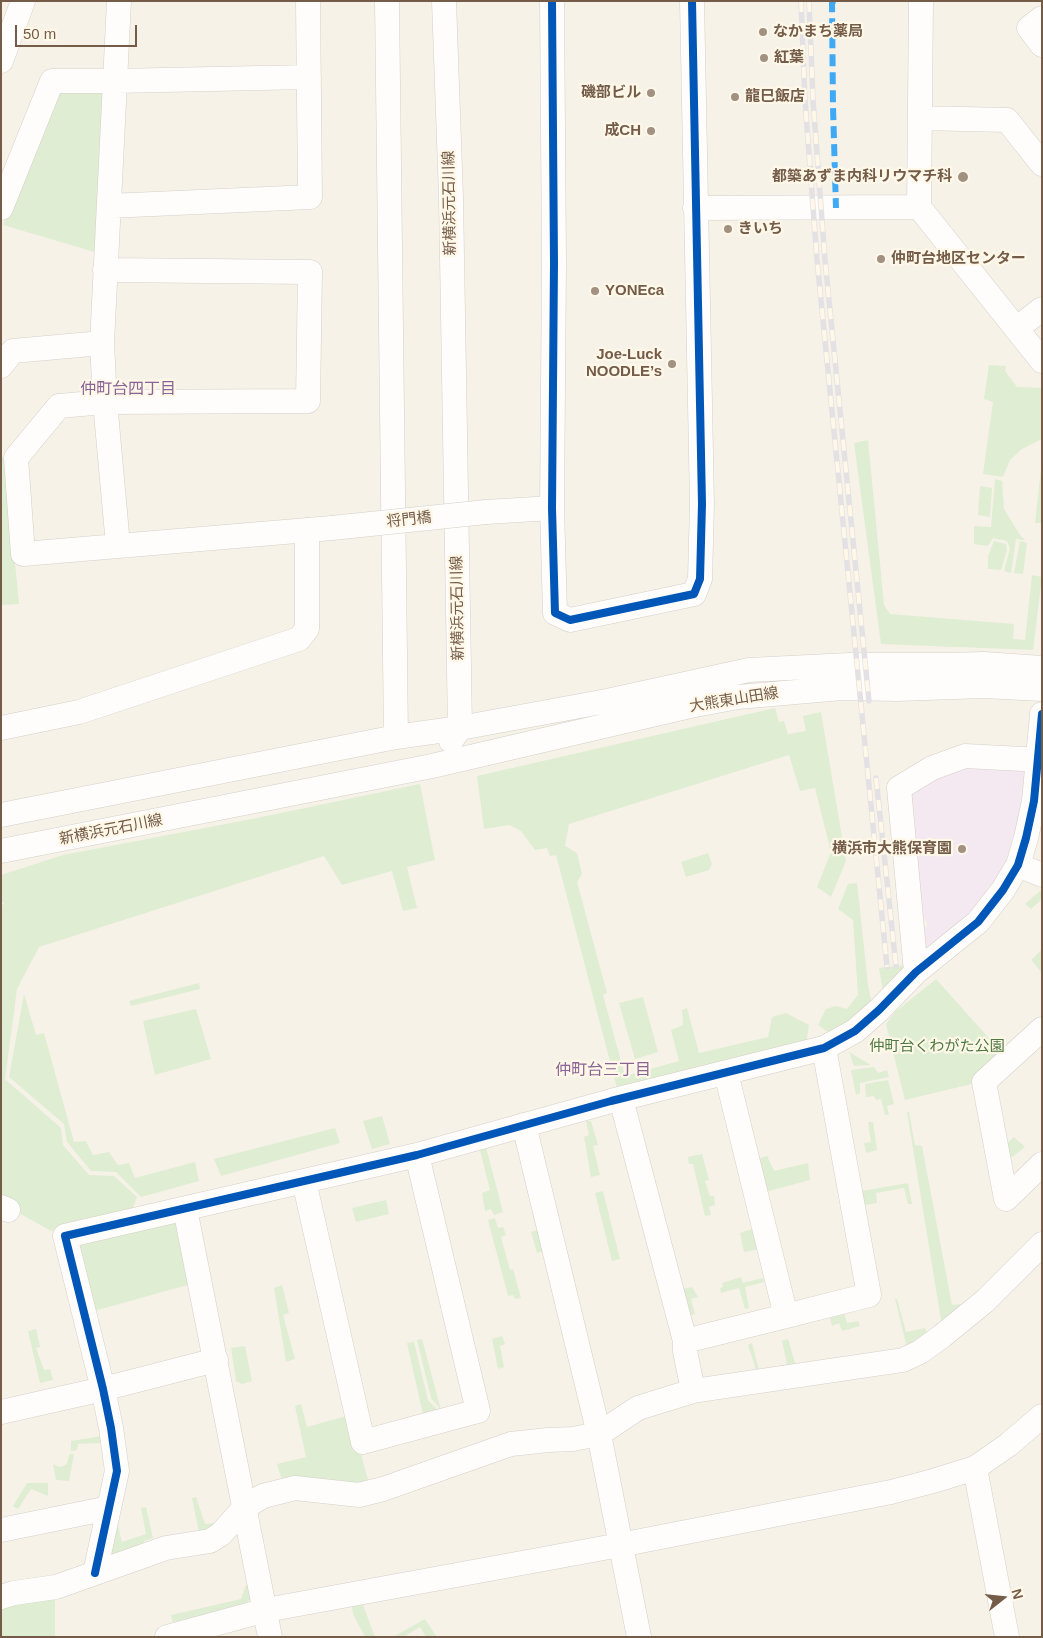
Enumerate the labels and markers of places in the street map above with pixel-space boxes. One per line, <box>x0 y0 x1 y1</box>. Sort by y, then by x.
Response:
place label: なかまち薬局 <box>773 23 863 41</box>
marker: なかまち薬局 <box>757 26 769 38</box>
place label: 紅葉 <box>774 49 804 67</box>
marker: 紅葉 <box>758 52 770 64</box>
place label: 磯部ビル <box>581 84 641 102</box>
marker: 磯部ビル <box>645 87 657 99</box>
place label: 龍巳飯店 <box>745 88 805 106</box>
marker: 龍巳飯店 <box>729 91 741 103</box>
place label: 成CH <box>604 122 641 140</box>
marker: 成CH <box>645 125 657 137</box>
place label: 都築あずま内科リウマチ科 <box>772 168 952 186</box>
marker: 都築あずま内科リウマチ科 <box>956 170 970 184</box>
place label: きいち <box>738 220 783 238</box>
marker: きいち <box>722 223 734 235</box>
place label: 仲町台地区センター <box>891 250 1026 268</box>
marker: 仲町台地区センター <box>875 253 887 265</box>
place label: YONEca <box>605 282 664 300</box>
marker: YONEca <box>589 285 601 297</box>
place label: Joe-Luck NOODLE’s <box>586 346 662 381</box>
marker: Joe-Luck NOODLE’s <box>666 358 678 370</box>
place label: 横浜市大熊保育園 <box>832 840 952 858</box>
marker: 横浜市大熊保育園 <box>956 843 968 855</box>

